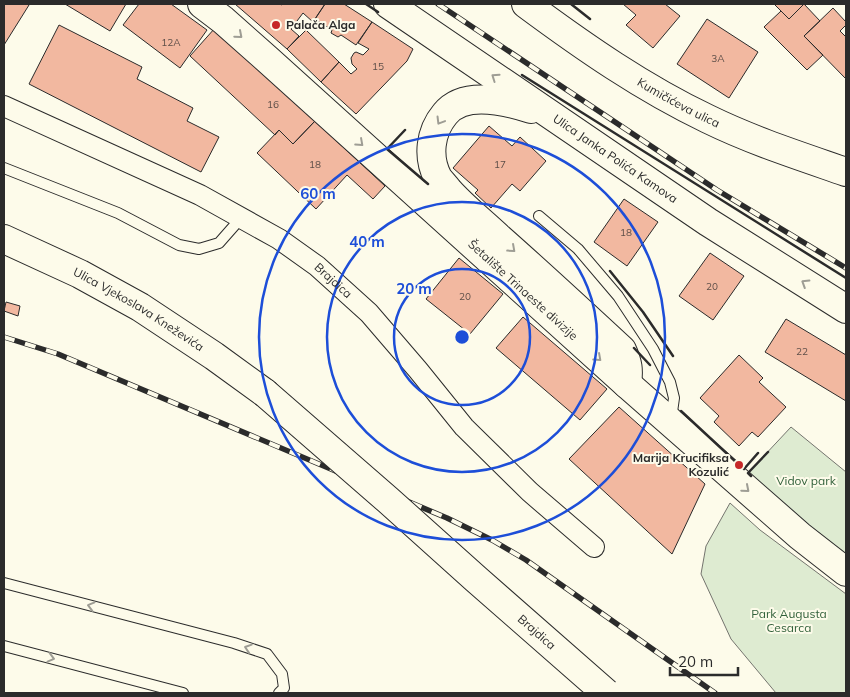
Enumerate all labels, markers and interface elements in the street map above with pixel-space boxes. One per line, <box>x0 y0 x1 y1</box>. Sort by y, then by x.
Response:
place label: Palača Alga <box>286 17 356 32</box>
marker: Palača Alga <box>270 19 282 31</box>
one-way arrow <box>234 29 243 38</box>
house number: 12A <box>161 36 181 49</box>
house number: 3A <box>711 52 725 65</box>
house number: 15 <box>372 60 384 73</box>
one-way arrow <box>491 74 501 83</box>
street label: Kumičićeva ulica <box>635 74 722 131</box>
house number: 16 <box>267 98 279 111</box>
street label: Ulica Janka Polića Kamova <box>550 111 681 206</box>
one-way arrow <box>437 115 447 124</box>
one-way arrow <box>355 137 364 146</box>
house number: 18 <box>309 158 321 171</box>
house number: 17 <box>494 158 506 171</box>
text: 60 m <box>300 184 336 203</box>
house number: 18 <box>620 226 632 239</box>
text: 40 m <box>349 232 385 251</box>
street label: Šetalište Trinaeste divizije <box>465 236 581 343</box>
one-way arrow <box>506 243 515 252</box>
street label: Brajdica <box>311 259 355 301</box>
street label: Ulica Vjekoslava Kneževića <box>71 264 207 354</box>
text: 20 m <box>396 279 432 298</box>
house number: 20 <box>706 280 718 293</box>
one-way arrow <box>801 280 810 290</box>
house number: 20 <box>459 290 471 303</box>
centre of rings <box>453 328 471 346</box>
house number: 22 <box>796 345 808 358</box>
one-way arrow <box>592 352 601 361</box>
place label: Marija Krucifiksa Kozulić <box>633 450 729 479</box>
marker: Marija Krucifiksa Kozulić <box>733 459 745 471</box>
park label: Vidov park <box>776 473 837 488</box>
one-way arrow <box>740 483 749 492</box>
one-way arrow <box>86 601 95 612</box>
park label: Park Augusta Cesarca <box>751 606 827 635</box>
street label: Brajdica <box>515 611 559 653</box>
one-way arrow <box>244 643 252 653</box>
scale bar <box>670 644 738 676</box>
one-way arrow <box>46 652 55 663</box>
text: 20 m <box>678 652 713 671</box>

